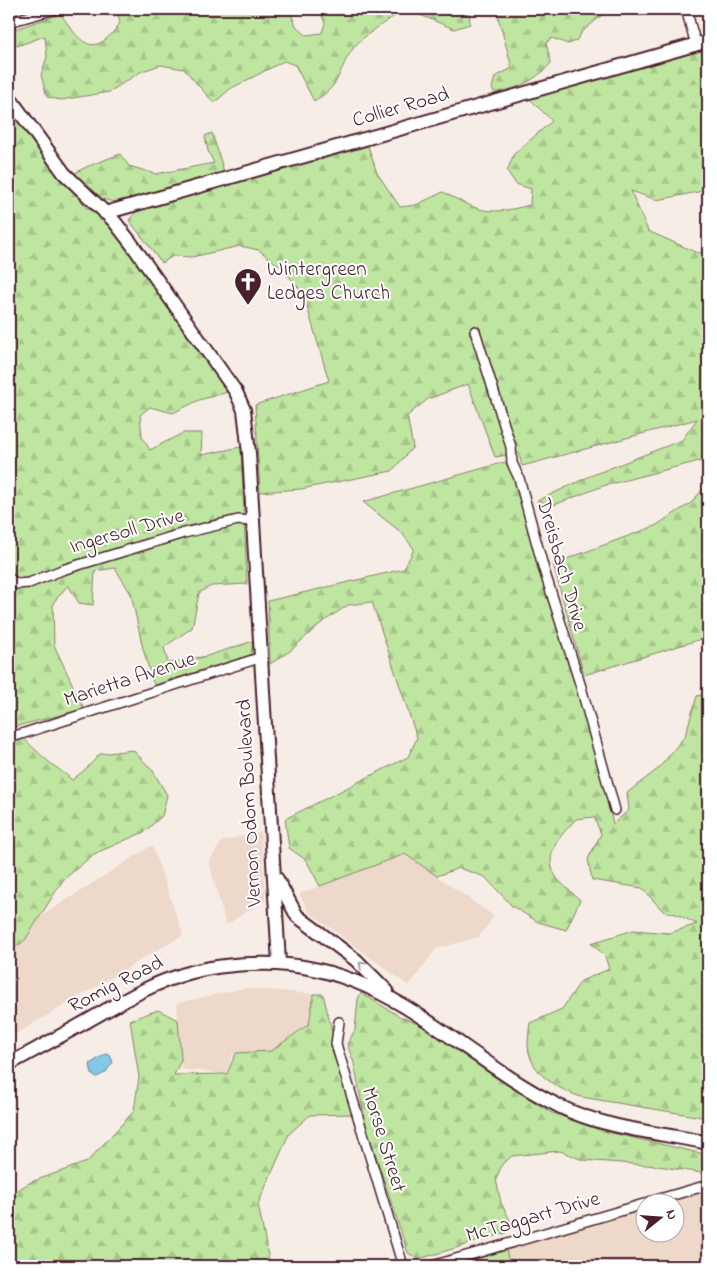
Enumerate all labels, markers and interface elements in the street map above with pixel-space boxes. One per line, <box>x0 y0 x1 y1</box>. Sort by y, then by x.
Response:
street label: Collier Road <box>349 80 453 136</box>
place label: Wintergreen Ledges Church <box>267 255 390 311</box>
church icon: Wintergreen Ledges Church <box>233 267 263 306</box>
street label: Dreisbach Drive <box>527 494 594 635</box>
street label: Ingersoll Drive <box>66 501 189 565</box>
street label: Marietta Avenue <box>60 644 200 715</box>
street label: Vernon Odom Boulevard <box>230 698 270 909</box>
street label: Romig Road <box>63 948 170 1024</box>
one-way arrow <box>358 962 367 971</box>
street label: Morse Street <box>353 1084 413 1196</box>
street label: McTaggart Drive <box>462 1184 605 1253</box>
north arrow <box>634 1192 684 1242</box>
text: N <box>660 1207 682 1222</box>

